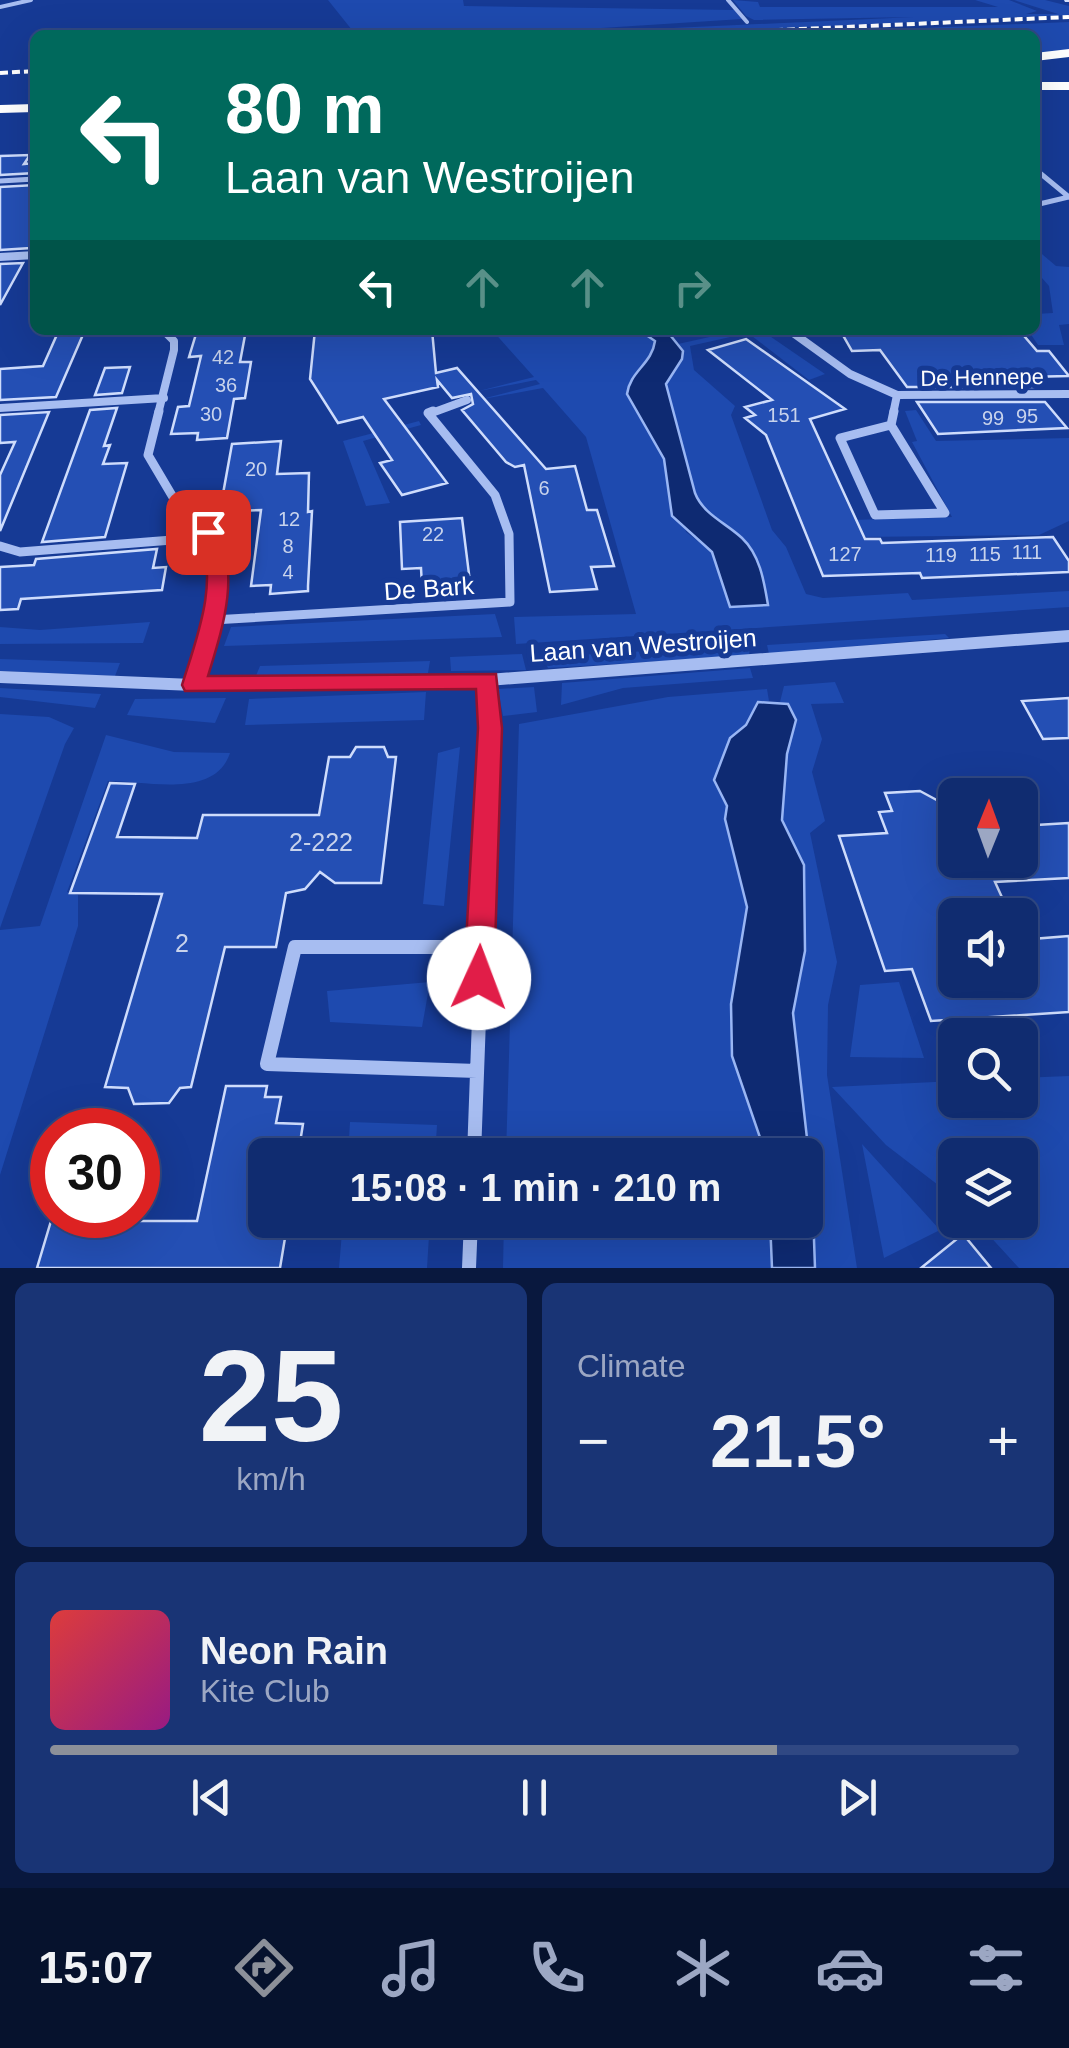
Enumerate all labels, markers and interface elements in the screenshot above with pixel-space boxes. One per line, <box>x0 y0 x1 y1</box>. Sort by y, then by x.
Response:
icon: left <box>60 70 190 200</box>
text: 80 m <box>225 70 385 148</box>
text: Laan van Westroijen <box>225 152 634 203</box>
icon: left <box>350 260 405 315</box>
icon: ahead <box>455 260 510 315</box>
icon: ahead <box>560 260 615 315</box>
icon: right <box>665 260 720 315</box>
house number: 42 <box>212 346 234 368</box>
street label: De Hennepe <box>920 364 1044 391</box>
house number: 36 <box>215 374 237 396</box>
house number: 30 <box>200 403 222 425</box>
house number: 151 <box>767 404 801 426</box>
house number: 95 <box>1016 405 1038 427</box>
house number: 99 <box>982 407 1004 429</box>
house number: 20 <box>245 458 267 480</box>
house number: 6 <box>538 477 550 499</box>
pin <box>166 490 251 575</box>
icon: arrive <box>181 505 236 560</box>
house number: 12 <box>278 508 300 530</box>
house number: 22 <box>422 523 444 545</box>
house number: 8 <box>282 535 294 557</box>
house number: 111 <box>1012 541 1042 563</box>
house number: 127 <box>828 543 862 565</box>
house number: 115 <box>969 543 1001 565</box>
house number: 119 <box>925 544 957 566</box>
house number: 4 <box>282 561 294 583</box>
street label: De Bark <box>383 571 476 605</box>
street label: Laan van Westroijen <box>529 623 757 667</box>
north arrow <box>938 778 1038 878</box>
map controls <box>938 778 1038 1238</box>
house number: 2-222 <box>289 828 353 856</box>
button: sound <box>938 898 1038 998</box>
position arrow <box>427 926 531 1030</box>
house number: 2 <box>175 929 189 957</box>
button: search <box>938 1018 1038 1118</box>
speed limit sign: 30 <box>30 1108 160 1238</box>
button: layers <box>938 1138 1038 1238</box>
text: 15:08 · 1 min · 210 m <box>350 1167 721 1209</box>
text: 25 <box>199 1323 343 1469</box>
text: Climate <box>577 1348 685 1384</box>
text: 21.5° <box>710 1399 886 1483</box>
text: − <box>577 1410 609 1472</box>
text: + <box>987 1410 1019 1472</box>
text: km/h <box>236 1461 306 1497</box>
text: Neon Rain <box>200 1630 388 1672</box>
text: Kite Club <box>200 1673 330 1709</box>
icon: previous <box>184 1770 239 1825</box>
icon: pause <box>507 1770 562 1825</box>
icon: next <box>830 1770 885 1825</box>
icon: directions <box>229 1933 299 2003</box>
icon: music <box>376 1933 446 2003</box>
icon: phone <box>522 1933 592 2003</box>
icon: climate <box>668 1933 738 2003</box>
icon: car <box>815 1933 885 2003</box>
icon: filters <box>961 1933 1031 2003</box>
text: 15:07 <box>38 1942 153 1993</box>

